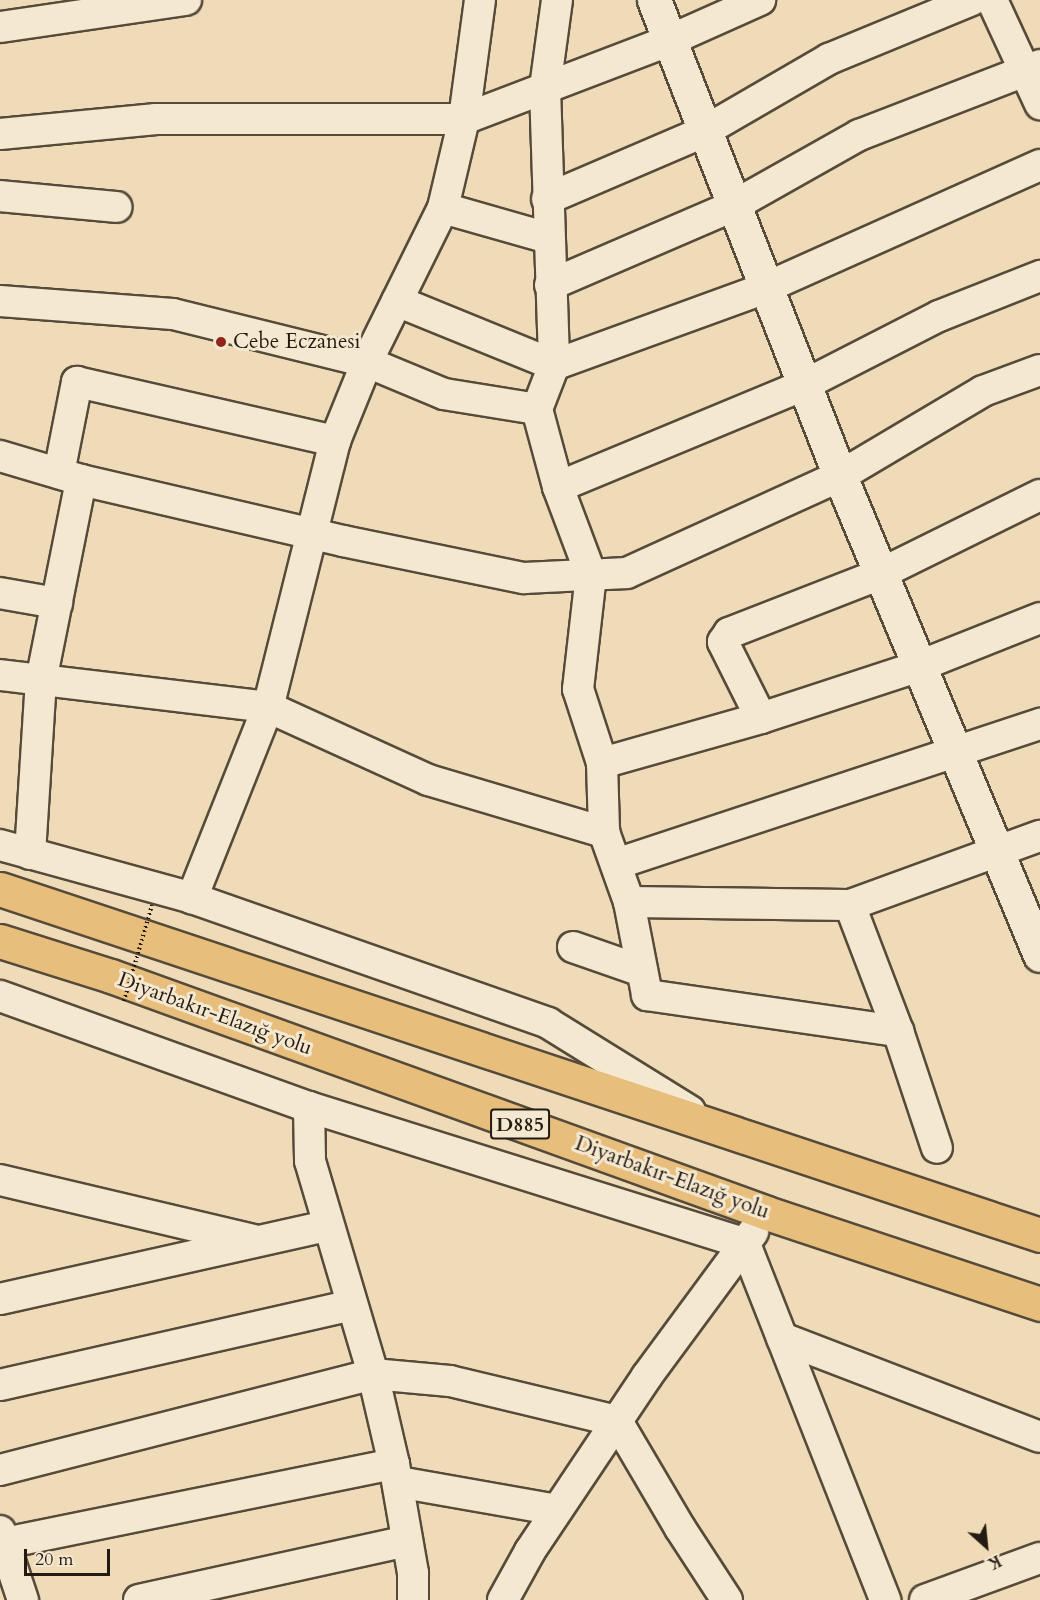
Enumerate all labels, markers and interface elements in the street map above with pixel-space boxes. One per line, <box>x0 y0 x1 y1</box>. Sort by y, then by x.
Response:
place label: Cebe Eczanesi <box>233 329 360 355</box>
marker: Cebe Eczanesi <box>214 335 228 349</box>
street label: Diyarbakır-Elazığ yolu <box>115 967 315 1061</box>
road number: D885 <box>490 1107 550 1141</box>
street label: Diyarbakır-Elazığ yolu <box>572 1131 772 1225</box>
north arrow <box>956 1516 1016 1576</box>
scale bar <box>27 1537 112 1575</box>
text: 20 m <box>35 1547 74 1572</box>
text: K <box>983 1549 1005 1575</box>

